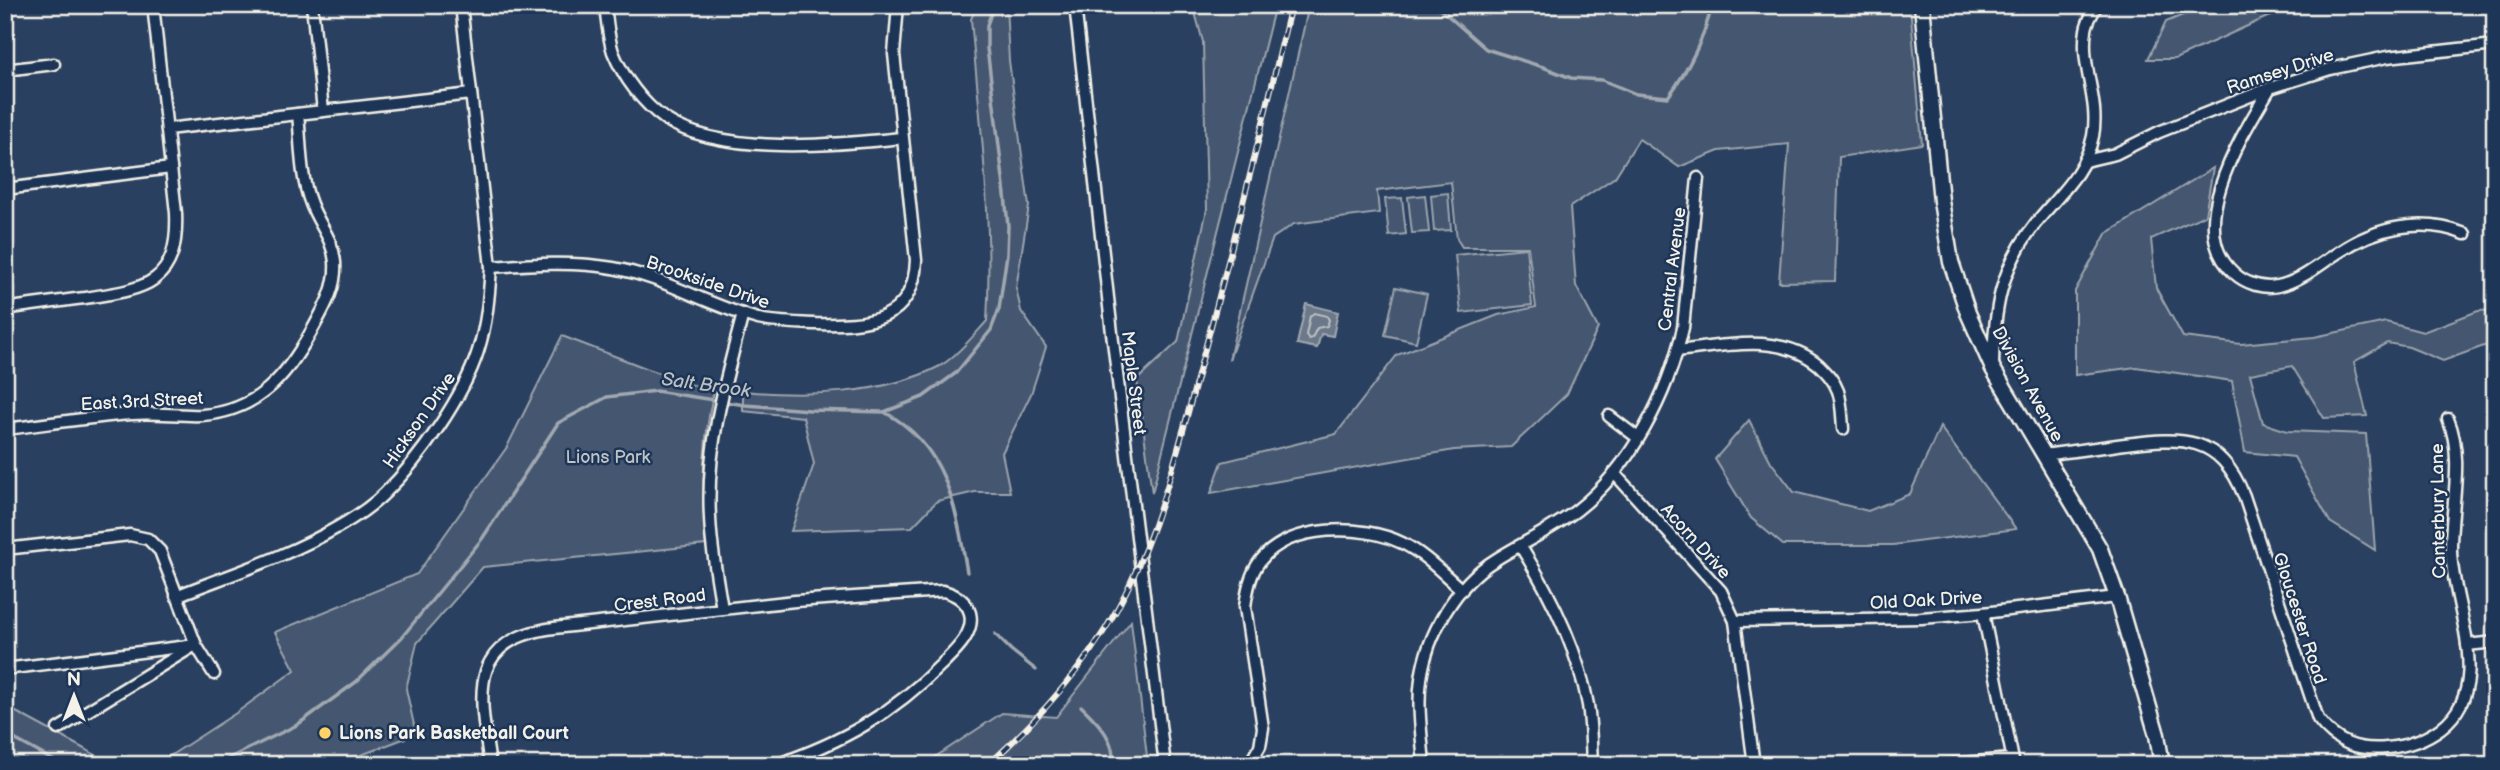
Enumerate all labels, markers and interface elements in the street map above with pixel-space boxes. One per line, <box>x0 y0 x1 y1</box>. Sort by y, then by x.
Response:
street label: Ramsey Drive <box>2224 44 2337 99</box>
street label: Central Avenue <box>1654 206 1691 332</box>
street label: Brookside Drive <box>643 252 773 314</box>
street label: Division Avenue <box>1987 323 2068 446</box>
street label: Maple Street <box>1117 330 1150 437</box>
street label: Hickson Drive <box>379 368 460 472</box>
water label: Salt Brook <box>660 368 752 403</box>
street label: East 3rd Street <box>80 388 204 415</box>
street label: Canterbury Lane <box>2427 443 2450 579</box>
park label: Lions Park <box>566 447 651 468</box>
street label: Acorn Drive <box>1656 499 1735 584</box>
street label: Gloucester Road <box>2268 550 2331 687</box>
street label: Crest Road <box>613 584 707 617</box>
street label: Old Oak Drive <box>1869 587 1983 614</box>
north arrow <box>38 662 108 732</box>
text: N <box>67 669 81 692</box>
place label: Lions Park Basketball Court <box>339 723 569 744</box>
marker: Lions Park Basketball Court <box>317 725 333 741</box>

